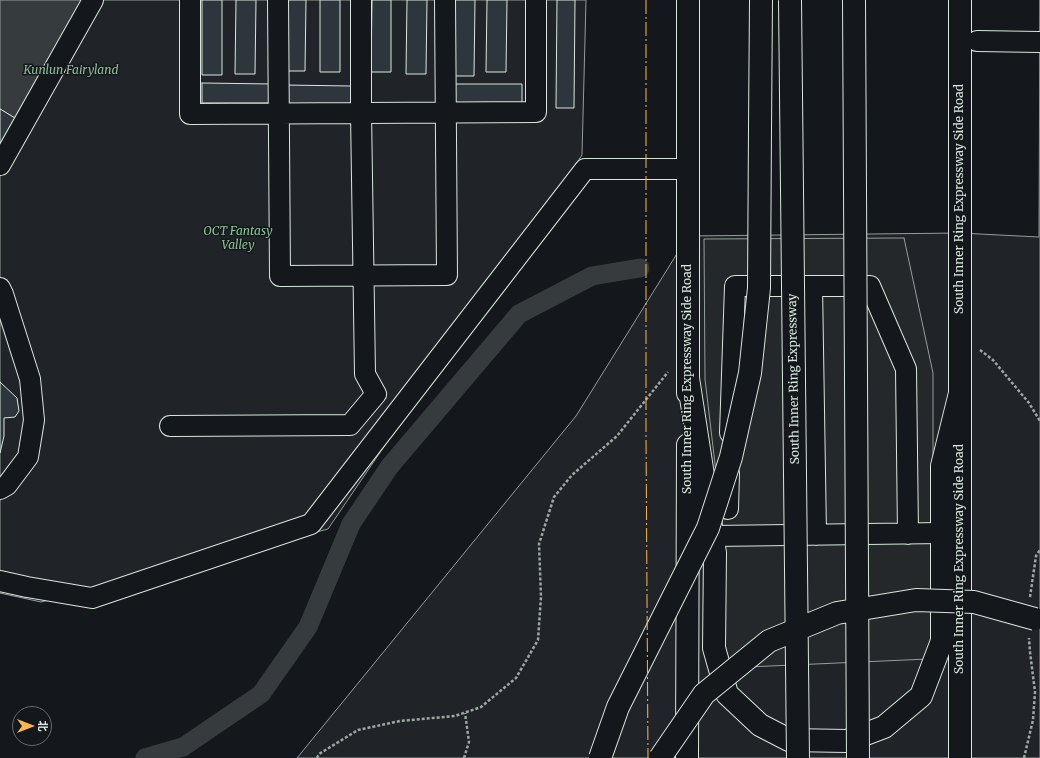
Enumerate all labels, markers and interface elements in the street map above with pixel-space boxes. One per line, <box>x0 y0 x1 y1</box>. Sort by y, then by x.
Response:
park label: Kunlun Fairyland <box>24 64 118 78</box>
street label: South Inner Ring Expressway Side Road <box>953 84 967 314</box>
park label: OCT Fantasy Valley <box>203 225 273 253</box>
street label: South Inner Ring Expressway Side Road <box>681 264 695 494</box>
street label: South Inner Ring Expressway <box>785 294 803 464</box>
street label: South Inner Ring Expressway Side Road <box>953 444 967 674</box>
north arrow <box>12 706 52 746</box>
text: 北 <box>36 721 50 732</box>

